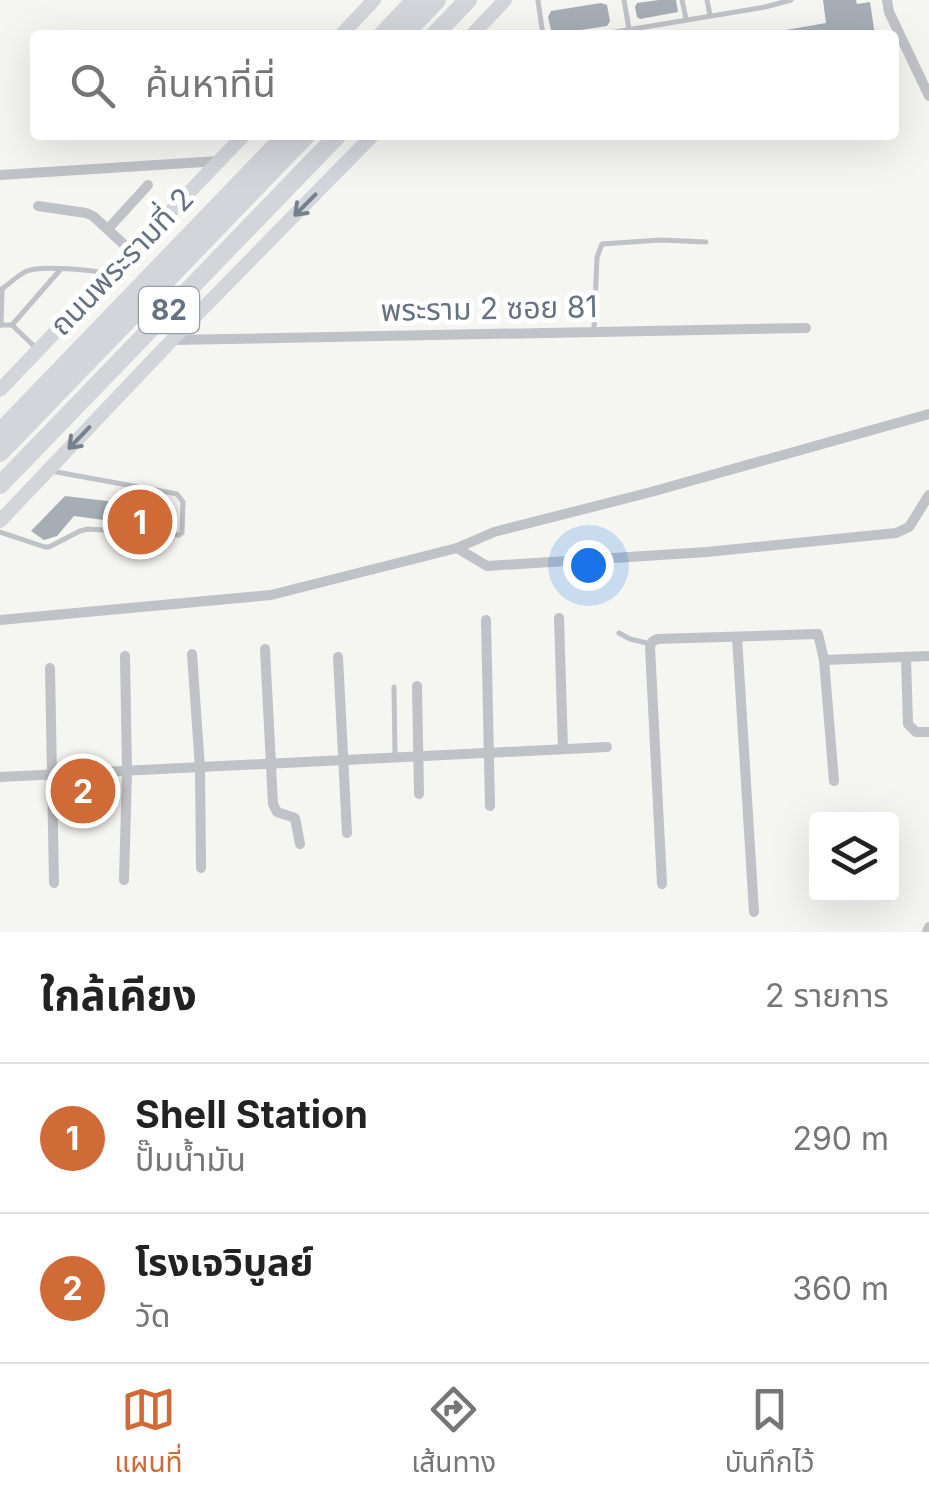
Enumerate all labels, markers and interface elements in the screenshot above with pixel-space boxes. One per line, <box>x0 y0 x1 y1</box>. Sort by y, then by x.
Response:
search box <box>30 30 899 140</box>
icon: search <box>65 58 120 113</box>
text: ค้นหาที่นี่ <box>145 60 276 106</box>
street label: ถนนพระรามที่ 2 <box>41 179 200 342</box>
one-way arrow <box>293 192 317 216</box>
road number: 82 <box>139 287 199 333</box>
street label: พระราม 2 ซอย 81 <box>380 288 598 328</box>
one-way arrow <box>68 425 91 450</box>
pin: 1 <box>108 484 172 560</box>
your location <box>563 540 614 591</box>
pin: 2 <box>51 754 116 828</box>
map controls <box>809 812 899 902</box>
button: layers <box>809 812 899 902</box>
text: ใกล้เคียง <box>40 969 197 1020</box>
text: 2 รายการ <box>765 976 889 1015</box>
text: Shell Station <box>135 1091 368 1137</box>
text: 1 <box>66 1119 79 1158</box>
text: 290 m <box>792 1119 889 1158</box>
text: ปั๊มน้ำมัน <box>135 1140 246 1179</box>
text: โรงเจวิบูลย์ <box>135 1239 313 1285</box>
text: 2 <box>62 1269 83 1308</box>
text: 360 m <box>792 1269 889 1308</box>
text: วัด <box>135 1296 170 1335</box>
tab: แผนที่ <box>114 1382 183 1485</box>
tab: เส้นทาง <box>411 1382 496 1485</box>
tab: บันทึกไว้ <box>725 1382 815 1485</box>

